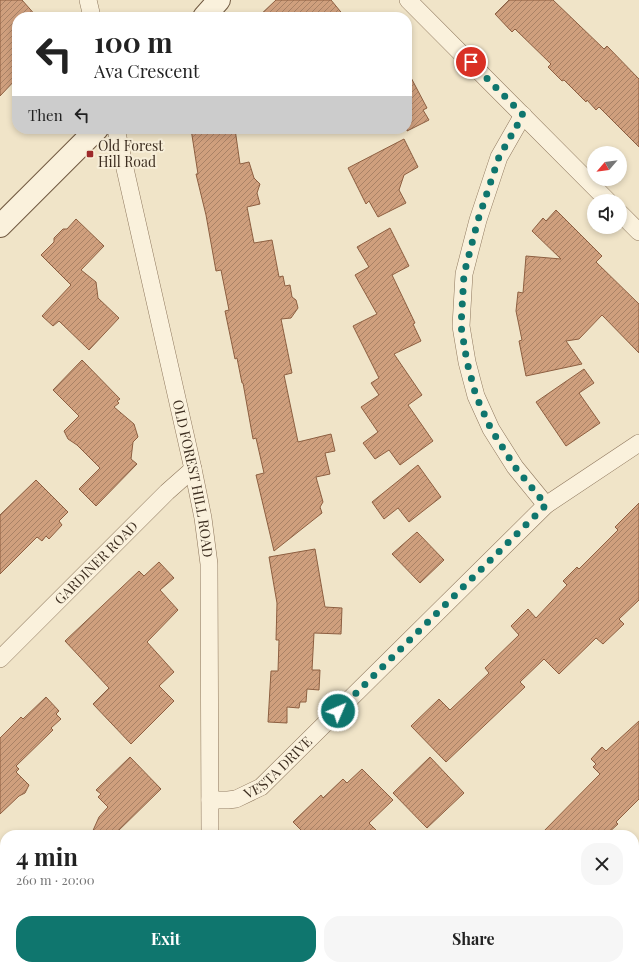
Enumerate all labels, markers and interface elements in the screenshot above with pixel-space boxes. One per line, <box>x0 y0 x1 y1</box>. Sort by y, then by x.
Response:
text: 100 m <box>94 23 173 60</box>
icon: left <box>28 28 80 80</box>
pin <box>454 45 488 79</box>
icon: arrive <box>460 51 482 73</box>
text: Ava Crescent <box>94 59 199 83</box>
icon: left <box>71 104 93 126</box>
text: Then <box>28 105 63 125</box>
place label: Old Forest Hill Road <box>98 136 164 171</box>
north arrow <box>587 146 627 186</box>
map controls <box>587 146 627 234</box>
marker: Old Forest Hill Road <box>85 149 95 159</box>
button: sound <box>587 194 627 234</box>
street label: OLD FOREST HILL ROAD <box>169 398 218 558</box>
street label: GARDINER ROAD <box>50 517 142 608</box>
position arrow <box>317 690 359 732</box>
street label: VESTA DRIVE <box>240 732 316 803</box>
text: 4 min <box>16 840 78 872</box>
button: close <box>581 843 623 885</box>
text: 260 m · 20:00 <box>16 871 95 888</box>
button: Exit <box>16 916 316 962</box>
button: Share <box>324 916 623 962</box>

